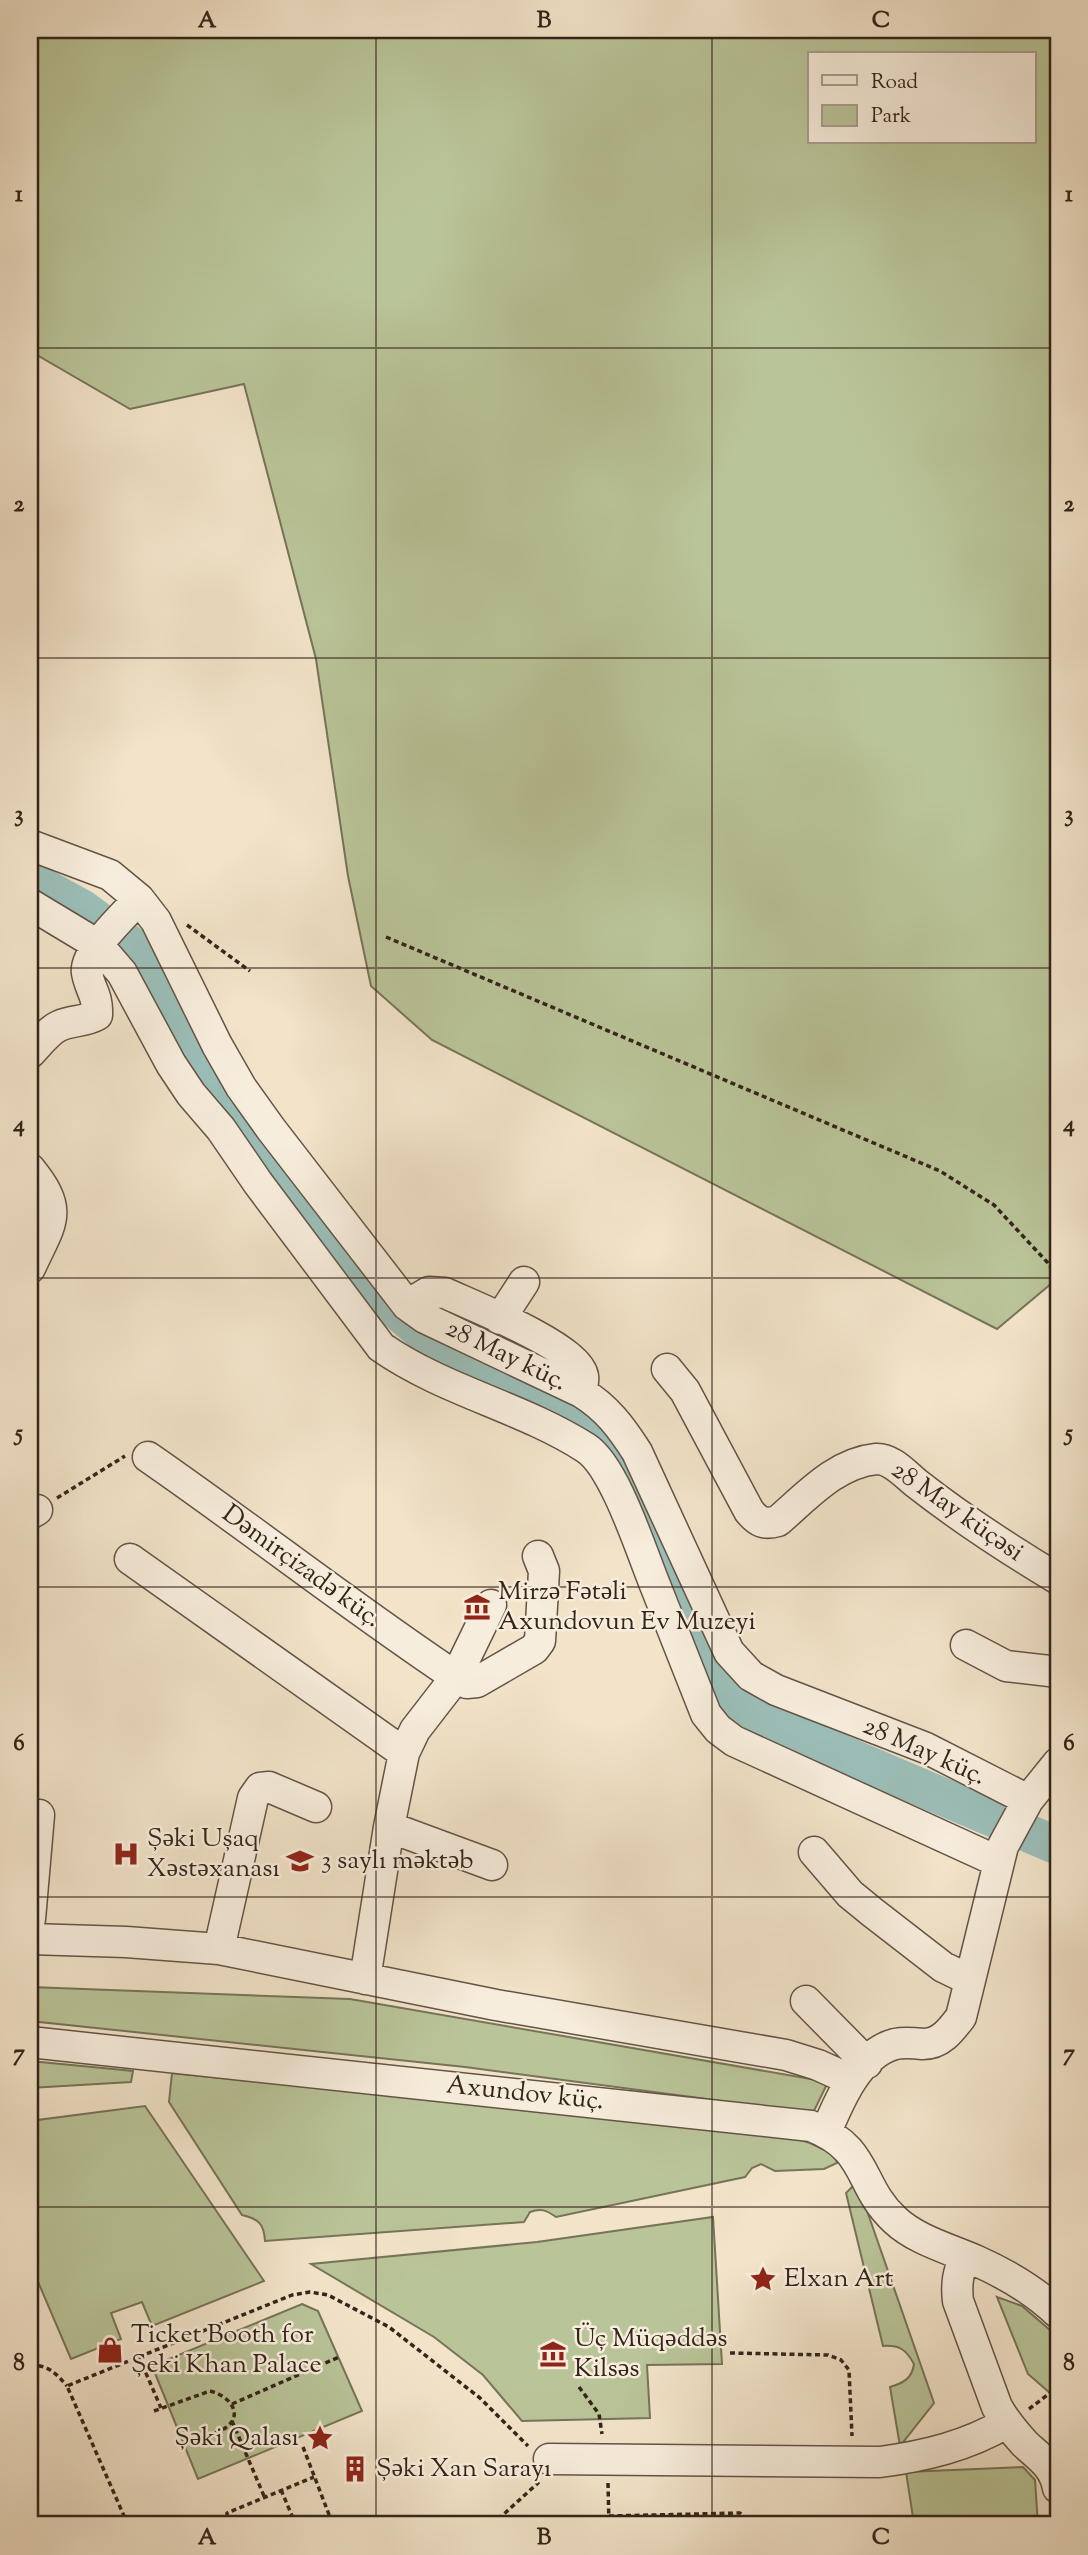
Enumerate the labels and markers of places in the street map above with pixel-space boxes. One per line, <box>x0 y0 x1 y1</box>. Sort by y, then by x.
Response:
place label: Mirzə Fətəli Axundovun Ev Muzeyi <box>498 1574 756 1641</box>
museum icon: Mirzə Fətəli Axundovun Ev Muzeyi <box>462 1592 492 1622</box>
place label: Şəki Uşaq Xəstəxanası <box>147 1821 280 1888</box>
hospital icon: Şəki Uşaq Xəstəxanası <box>111 1839 141 1869</box>
place label: 3 saylı məktəb <box>321 1843 473 1880</box>
school or university icon: 3 saylı məktəb <box>285 1846 315 1876</box>
place label: Elxan Art <box>784 2261 893 2298</box>
place icon: Elxan Art <box>748 2264 778 2294</box>
place label: Ticket Booth for Şeki Khan Palace <box>131 2317 322 2384</box>
place label: Üç Müqəddəs Kilsəs <box>574 2321 728 2388</box>
shop icon: Ticket Booth for Şeki Khan Palace <box>95 2335 125 2365</box>
museum icon: Üç Müqəddəs Kilsəs <box>538 2339 568 2369</box>
place label: Şəki Qalası <box>174 2420 299 2457</box>
place icon: Şəki Qalası <box>305 2423 335 2453</box>
place label: Şəki Xan Sarayı <box>376 2451 551 2488</box>
building icon: Şəki Xan Sarayı <box>340 2454 370 2484</box>

